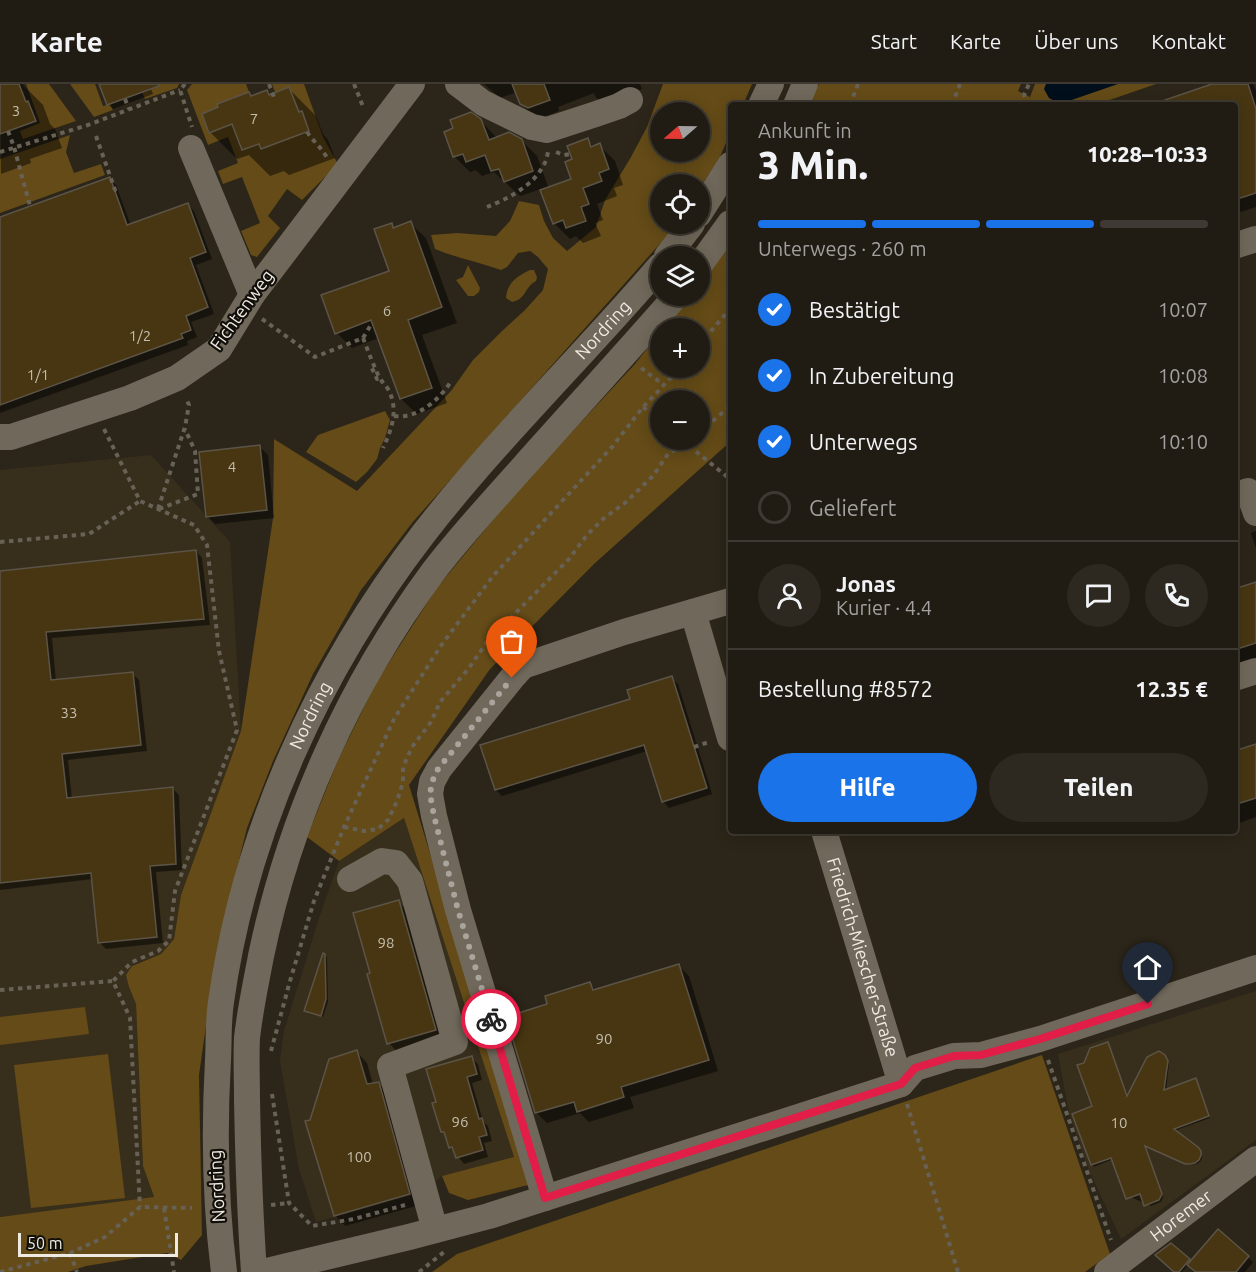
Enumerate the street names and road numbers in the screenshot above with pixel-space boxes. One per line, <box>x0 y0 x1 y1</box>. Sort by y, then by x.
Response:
street label: Fichtenweg <box>205 266 277 353</box>
street label: Nordring <box>570 296 634 363</box>
street label: Nordring <box>285 678 335 752</box>
street label: Friedrich-Miescher-Straße <box>824 855 903 1059</box>
street label: Nordring <box>204 1149 228 1223</box>
street label: Horemer <box>1146 1185 1215 1245</box>

